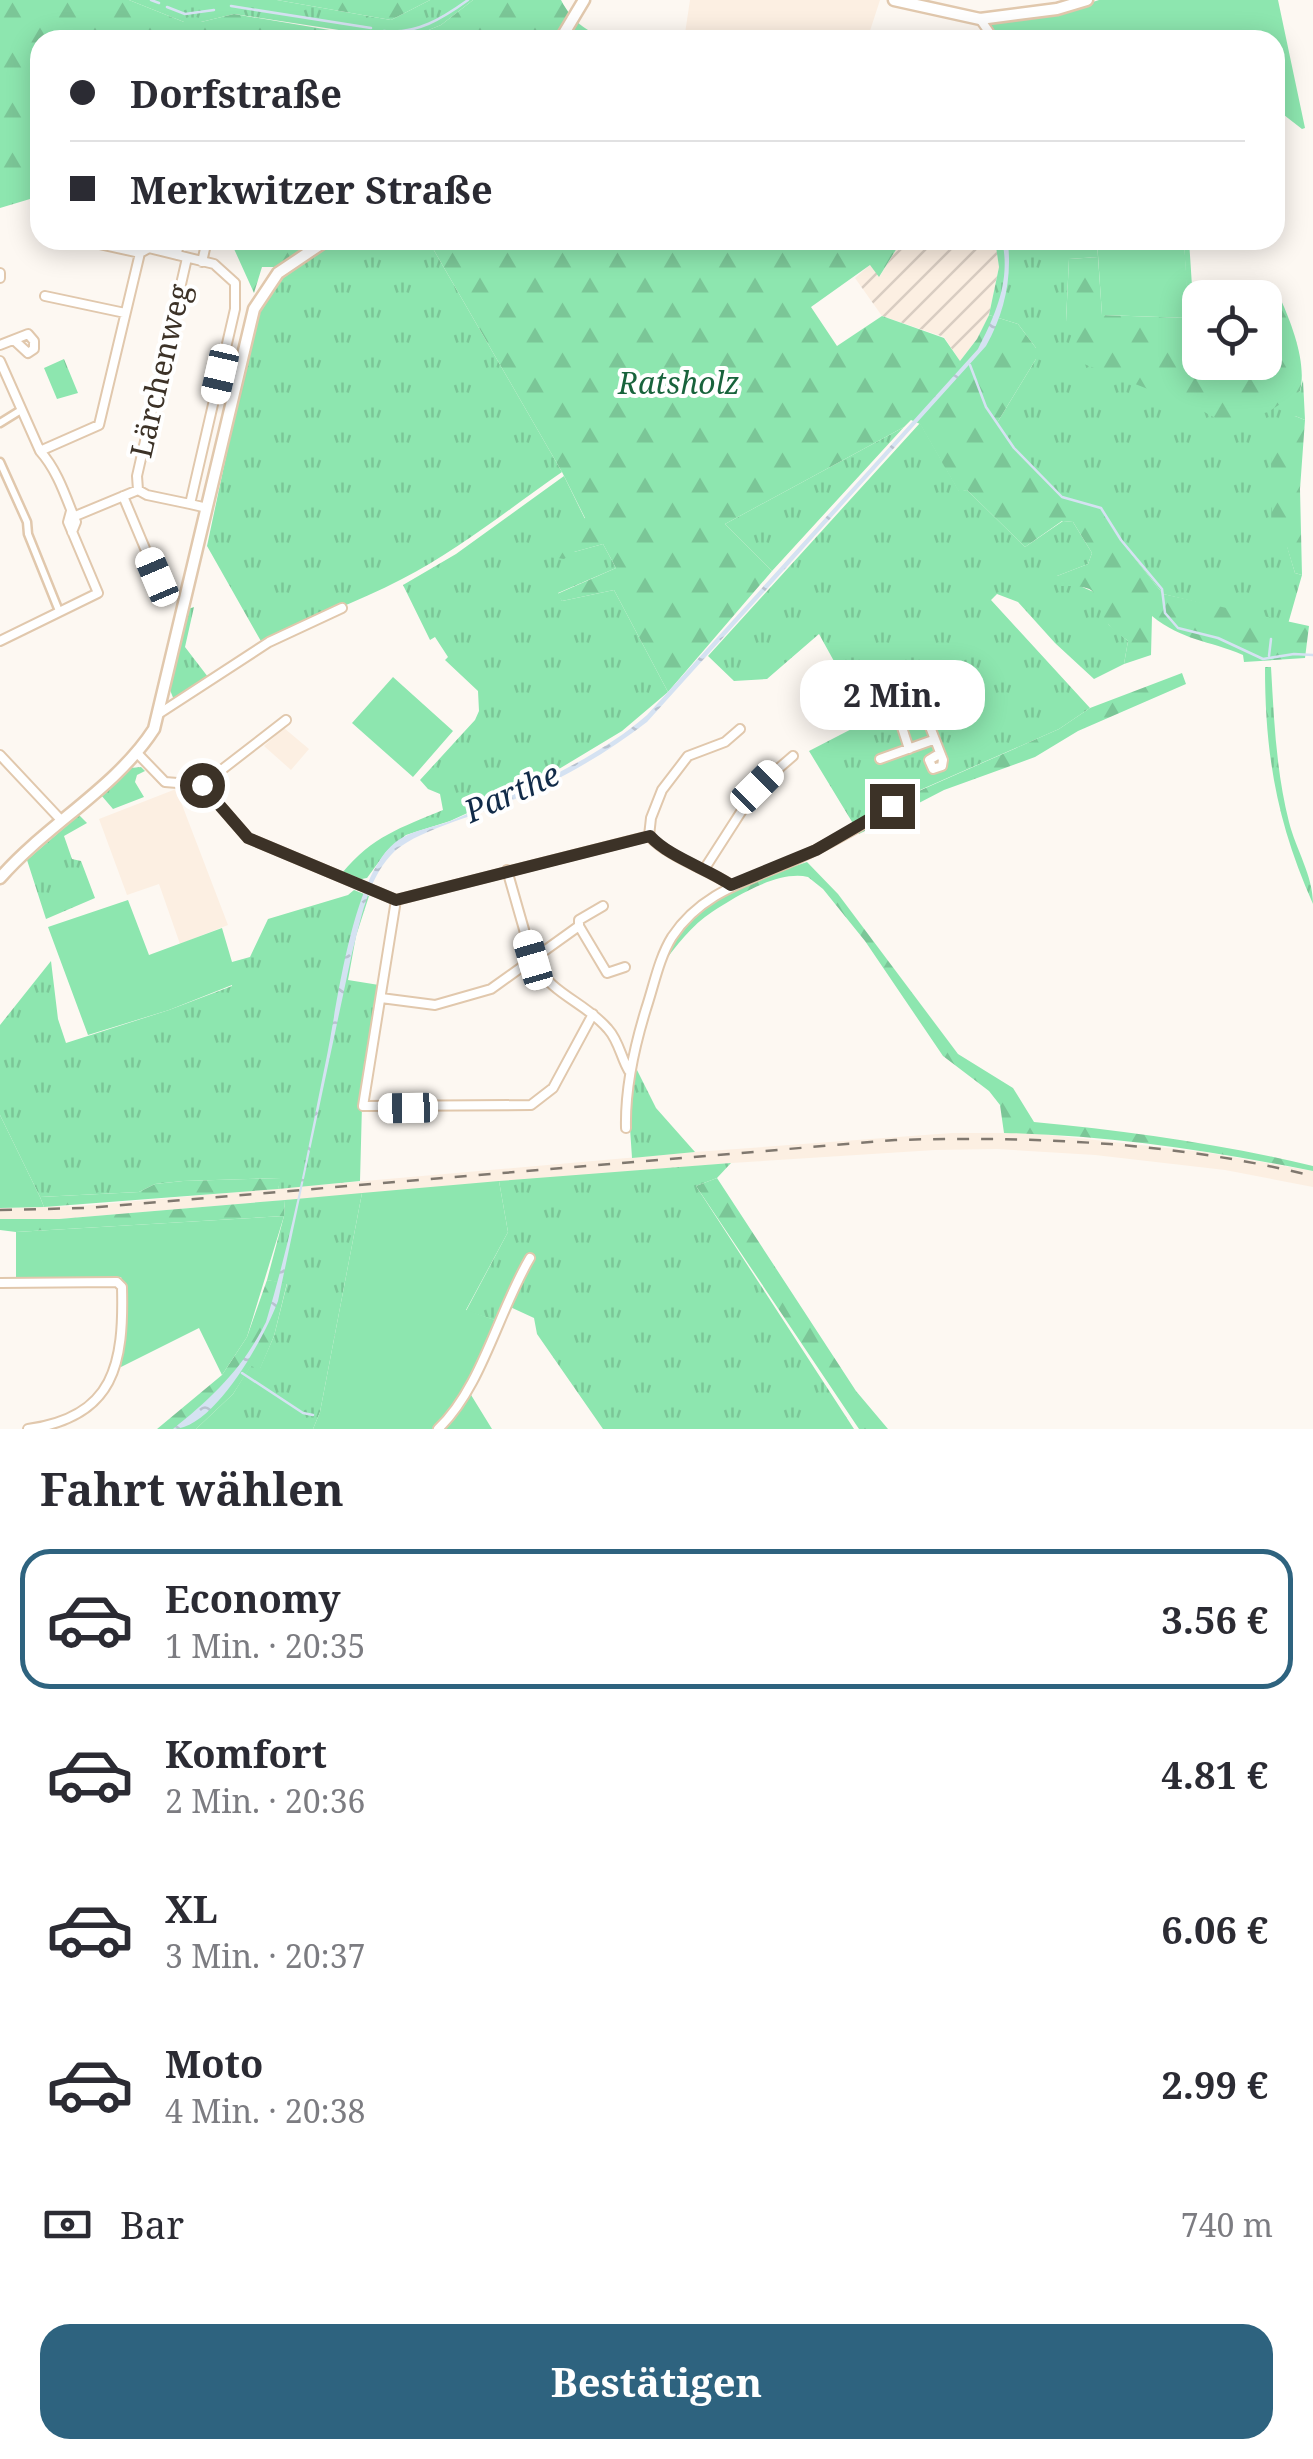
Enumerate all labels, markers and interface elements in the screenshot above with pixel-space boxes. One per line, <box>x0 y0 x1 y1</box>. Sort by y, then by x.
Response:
text: Dorfstraße <box>130 67 342 119</box>
text: Merkwitzer Straße <box>130 163 493 215</box>
street label: Lärchenweg <box>120 280 199 461</box>
map controls <box>1182 280 1282 380</box>
button: locate <box>1182 280 1282 380</box>
car <box>199 341 241 407</box>
park label: Ratsholz <box>617 362 740 403</box>
car <box>131 544 183 610</box>
callout: 2 Min. <box>800 661 984 731</box>
text: 2 Min. <box>843 673 942 716</box>
water label: Parthe <box>456 752 566 832</box>
car <box>725 755 789 819</box>
route start <box>180 763 225 808</box>
route end <box>870 784 915 829</box>
car <box>510 927 556 993</box>
car <box>378 1092 438 1124</box>
text: Fahrt wählen <box>40 1458 344 1519</box>
text: Economy <box>165 1572 341 1624</box>
icon: car <box>45 1574 135 1664</box>
text: 3.56 € <box>1161 1593 1268 1645</box>
text: 1 Min. · 20:35 <box>165 1624 365 1667</box>
text: Komfort <box>165 1727 327 1779</box>
icon: car <box>45 1729 135 1819</box>
text: 4.81 € <box>1161 1748 1268 1800</box>
text: 2 Min. · 20:36 <box>165 1779 365 1822</box>
text: XL <box>165 1882 218 1934</box>
icon: car <box>45 1884 135 1974</box>
text: 6.06 € <box>1161 1903 1268 1955</box>
text: 3 Min. · 20:37 <box>165 1934 365 1977</box>
text: Moto <box>165 2037 263 2089</box>
icon: car <box>45 2039 135 2129</box>
text: 2.99 € <box>1161 2058 1268 2110</box>
text: 4 Min. · 20:38 <box>165 2089 365 2132</box>
icon: cash <box>40 2197 95 2252</box>
text: Bar <box>120 2198 184 2250</box>
text: 740 m <box>1181 2203 1273 2246</box>
button: Bestätigen <box>40 2324 1273 2439</box>

